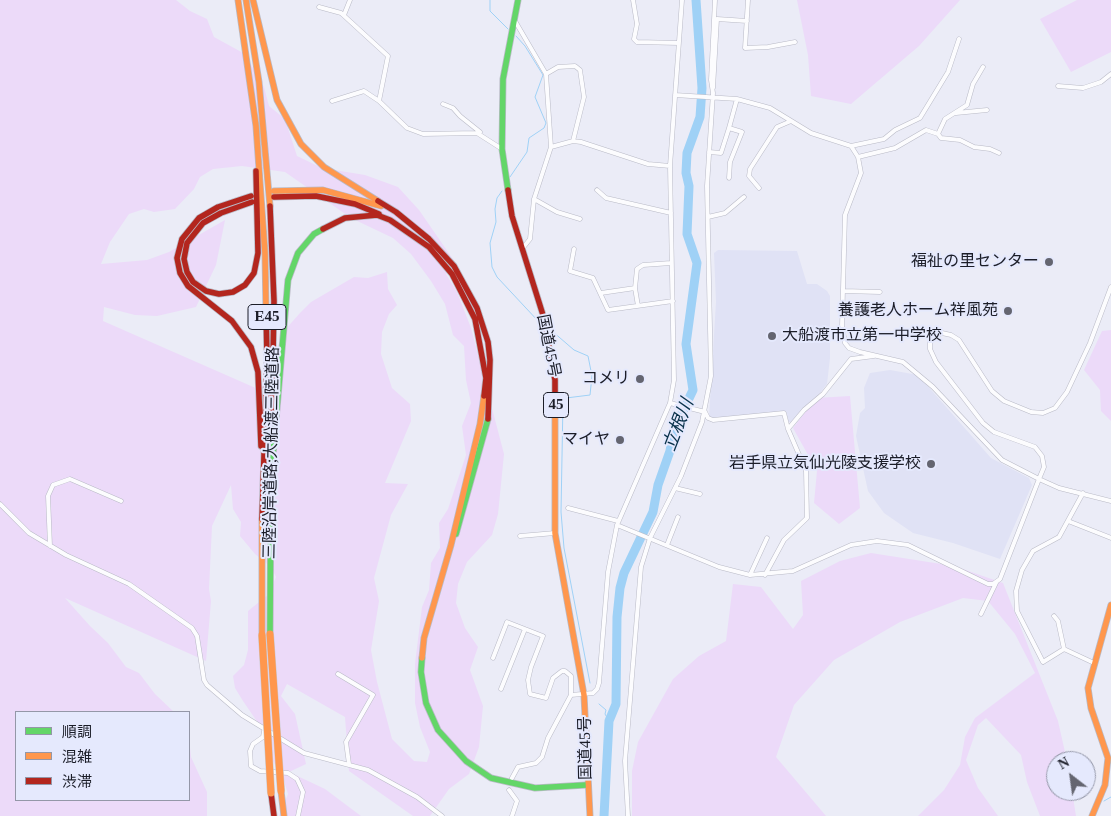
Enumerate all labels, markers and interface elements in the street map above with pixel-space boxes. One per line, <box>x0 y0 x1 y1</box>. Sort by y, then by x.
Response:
place label: 福祉の里センター <box>911 252 1039 272</box>
marker: 福祉の里センター <box>1043 256 1055 268</box>
place label: 養護老人ホーム祥風苑 <box>838 301 998 321</box>
road number: E45 <box>248 304 286 330</box>
marker: 養護老人ホーム祥風苑 <box>1002 305 1014 317</box>
street label: 国道45号 <box>532 313 564 379</box>
place label: 大船渡市立第一中学校 <box>782 326 942 346</box>
marker: 大船渡市立第一中学校 <box>766 330 778 342</box>
street label: 三陸沿岸道路;大船渡三陸道路 <box>261 347 283 559</box>
place label: コメリ <box>582 369 630 389</box>
marker: コメリ <box>634 373 646 385</box>
road number: 45 <box>544 392 568 418</box>
water label: 立根川 <box>659 396 699 454</box>
place label: マイヤ <box>562 430 610 450</box>
marker: マイヤ <box>614 434 626 446</box>
place label: 岩手県立気仙光陵支援学校 <box>729 454 921 474</box>
marker: 岩手県立気仙光陵支援学校 <box>925 458 937 470</box>
legend <box>15 711 190 801</box>
street label: 国道45号 <box>576 716 596 780</box>
text: 順調 <box>62 724 92 740</box>
text: 混雑 <box>62 749 92 765</box>
north arrow <box>1046 751 1096 801</box>
text: N <box>1056 754 1072 772</box>
text: 渋滞 <box>62 774 92 790</box>

